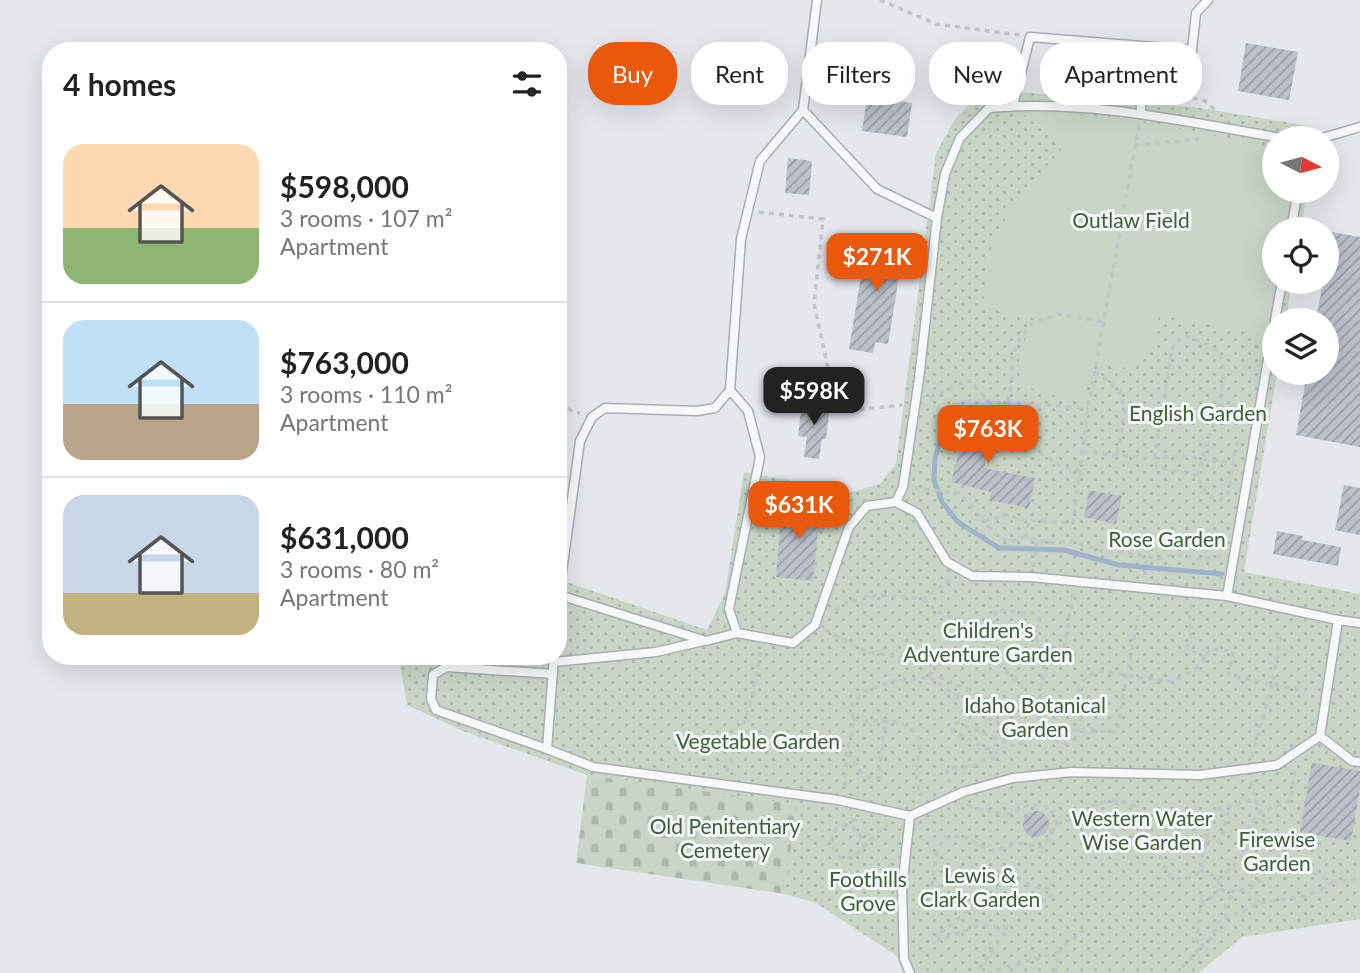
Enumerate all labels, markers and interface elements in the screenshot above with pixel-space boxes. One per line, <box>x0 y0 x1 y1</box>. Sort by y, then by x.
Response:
chip: Buy <box>588 42 677 105</box>
chip: Rent <box>691 42 788 105</box>
chip: Filters <box>802 42 915 105</box>
chip: New <box>929 42 1026 105</box>
chip: Apartment <box>1040 42 1202 105</box>
icon: filters <box>508 65 546 103</box>
text: 4 homes <box>63 66 176 102</box>
north arrow <box>1262 126 1339 203</box>
map controls <box>1262 126 1339 385</box>
text: $598,000 <box>280 168 409 204</box>
icon: home <box>119 172 203 256</box>
text: 3 rooms · 107 m² <box>280 204 452 232</box>
park label: Outlaw Field <box>1072 207 1190 232</box>
button: locate <box>1262 217 1339 294</box>
text: Apartment <box>280 232 388 260</box>
pin: $271K <box>828 233 926 293</box>
text: $271K <box>842 242 912 270</box>
button: layers <box>1262 308 1339 385</box>
text: $763,000 <box>280 344 409 380</box>
icon: home <box>119 348 203 432</box>
pin: $598K <box>765 368 863 427</box>
text: $598K <box>779 376 849 404</box>
text: 3 rooms · 110 m² <box>280 380 452 408</box>
park label: English Garden <box>1129 400 1267 425</box>
pin: $763K <box>939 406 1037 465</box>
text: Apartment <box>280 408 388 436</box>
text: $763K <box>953 414 1023 442</box>
pin: $631K <box>750 482 848 541</box>
text: $631K <box>764 490 834 518</box>
text: $631,000 <box>280 519 409 555</box>
icon: home <box>119 523 203 607</box>
park label: Rose Garden <box>1108 526 1226 551</box>
text: 3 rooms · 80 m² <box>280 555 439 583</box>
text: Apartment <box>280 583 388 611</box>
park label: Children's Adventure Garden <box>903 617 1073 666</box>
park label: Idaho Botanical Garden <box>964 692 1106 741</box>
park label: Vegetable Garden <box>676 728 840 753</box>
park label: Western Water Wise Garden <box>1072 805 1213 854</box>
park label: Old Penitentiary Cemetery <box>650 813 800 862</box>
park label: Firewise Garden <box>1239 826 1315 875</box>
park label: Lewis & Clark Garden <box>920 862 1040 911</box>
park label: Foothills Grove <box>829 866 907 915</box>

